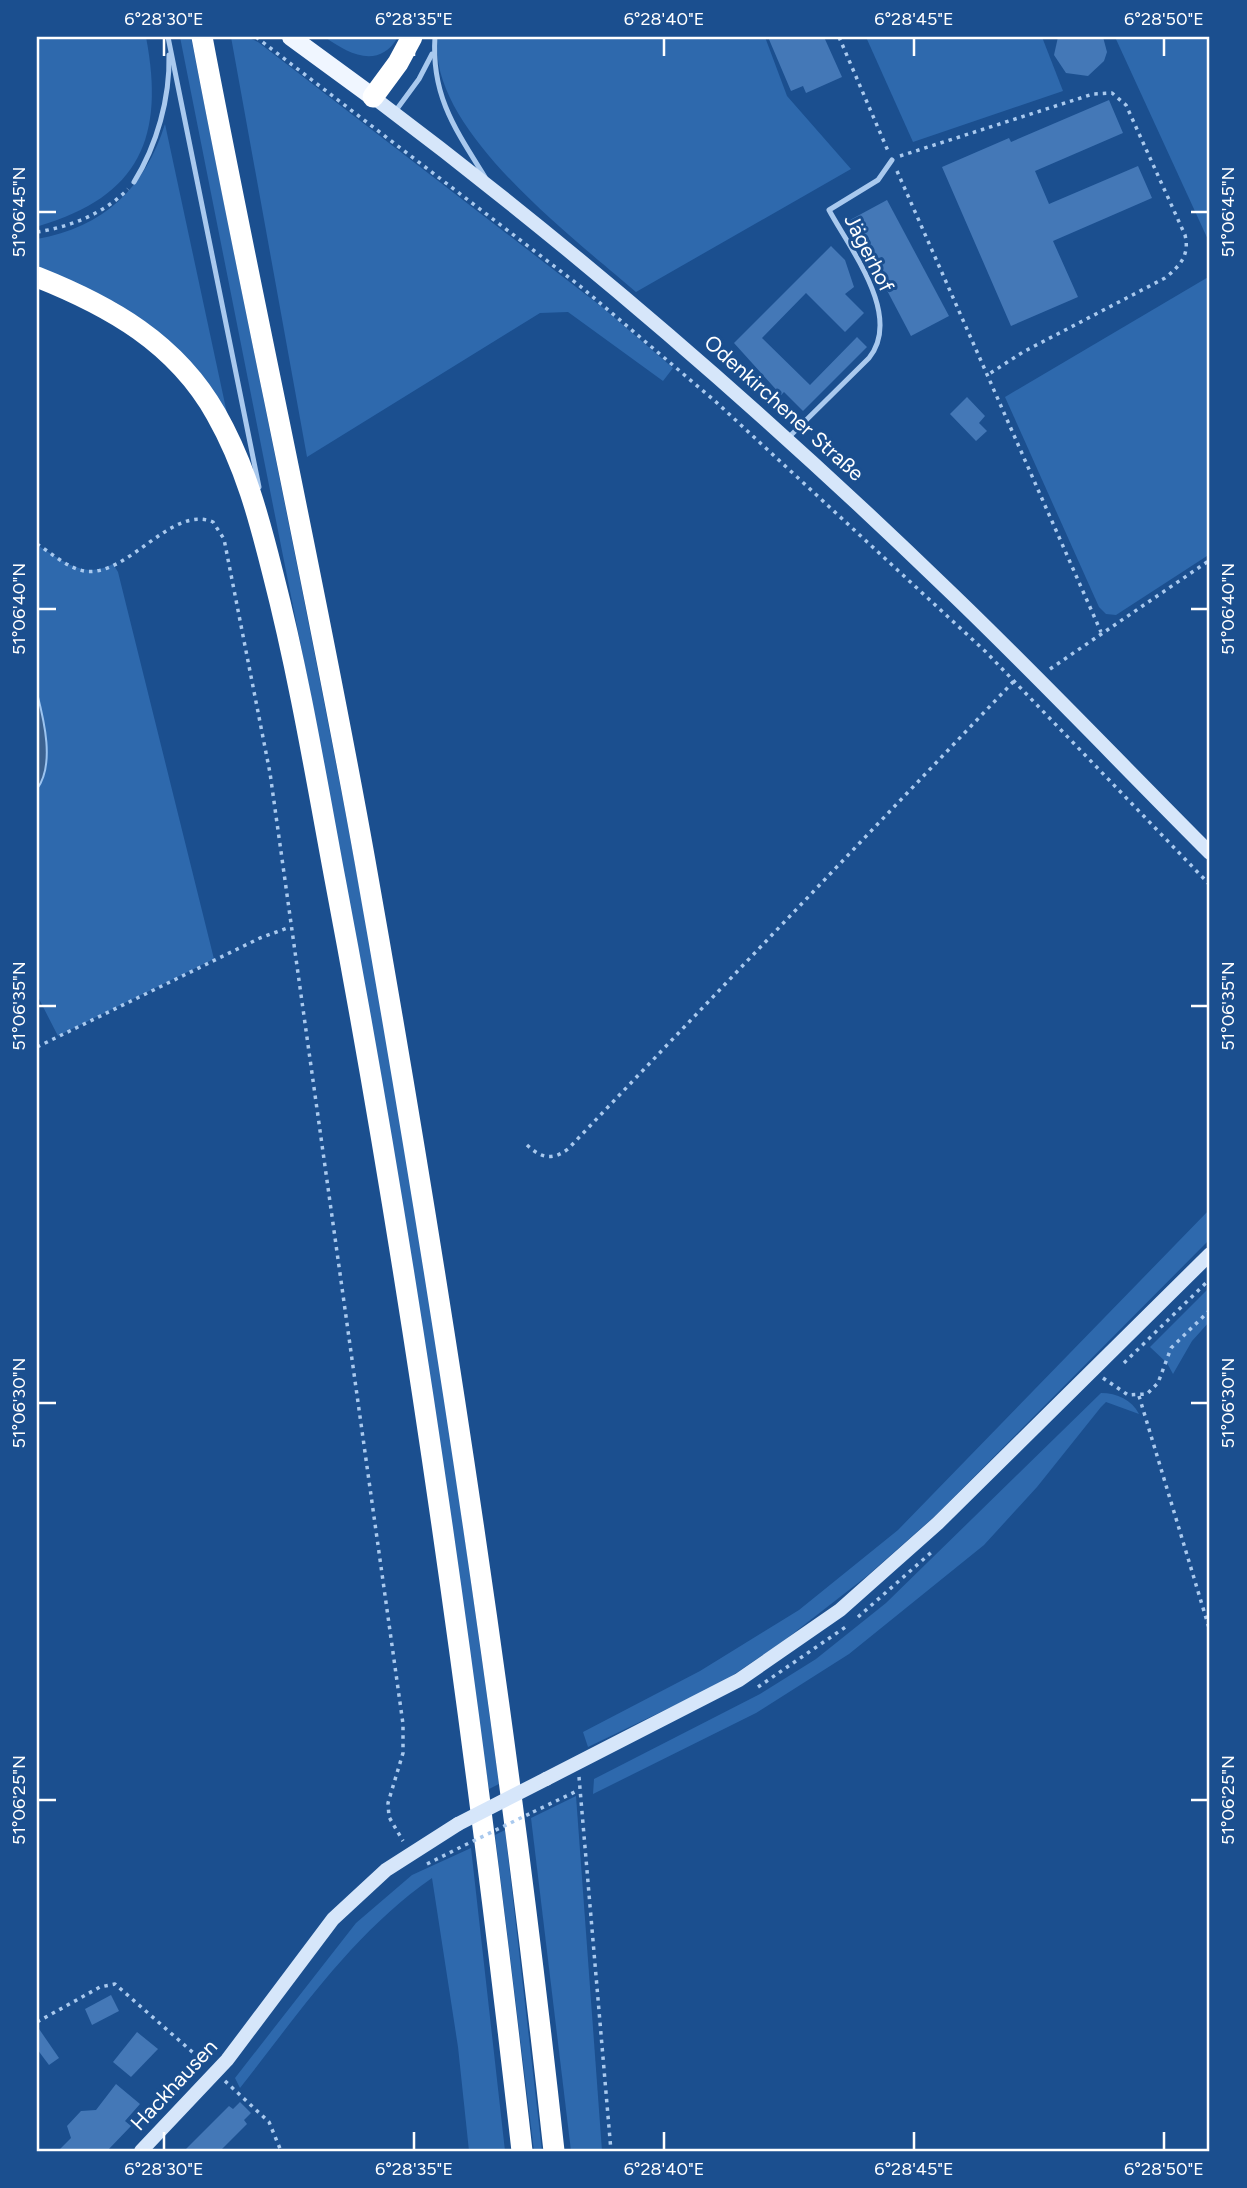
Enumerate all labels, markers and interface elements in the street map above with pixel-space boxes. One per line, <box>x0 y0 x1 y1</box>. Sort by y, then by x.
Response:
text: 6°28'30"E <box>124 8 204 30</box>
text: 6°28'35"E <box>375 8 453 30</box>
text: 6°28'40"E <box>624 8 704 30</box>
text: 6°28'45"E <box>874 8 954 30</box>
text: 6°28'50"E <box>1124 8 1204 30</box>
text: 51°06'45"N <box>8 167 30 257</box>
text: 51°06'45"N <box>1217 167 1239 257</box>
street label: Jägerhof <box>839 210 900 296</box>
street label: Odenkirchener Straße <box>699 329 869 486</box>
text: 51°06'40"N <box>8 563 30 655</box>
text: 51°06'40"N <box>1217 563 1239 655</box>
text: 51°06'35"N <box>8 961 30 1051</box>
text: 51°06'35"N <box>1217 961 1239 1051</box>
text: 51°06'30"N <box>8 1358 30 1448</box>
text: 51°06'30"N <box>1217 1358 1239 1448</box>
text: 51°06'25"N <box>8 1755 30 1845</box>
text: 51°06'25"N <box>1217 1755 1239 1845</box>
street label: Hackhausen <box>125 2034 222 2135</box>
text: 6°28'30"E <box>124 2158 204 2180</box>
text: 6°28'35"E <box>375 2158 453 2180</box>
text: 6°28'40"E <box>624 2158 704 2180</box>
text: 6°28'45"E <box>874 2158 954 2180</box>
text: 6°28'50"E <box>1124 2158 1204 2180</box>

